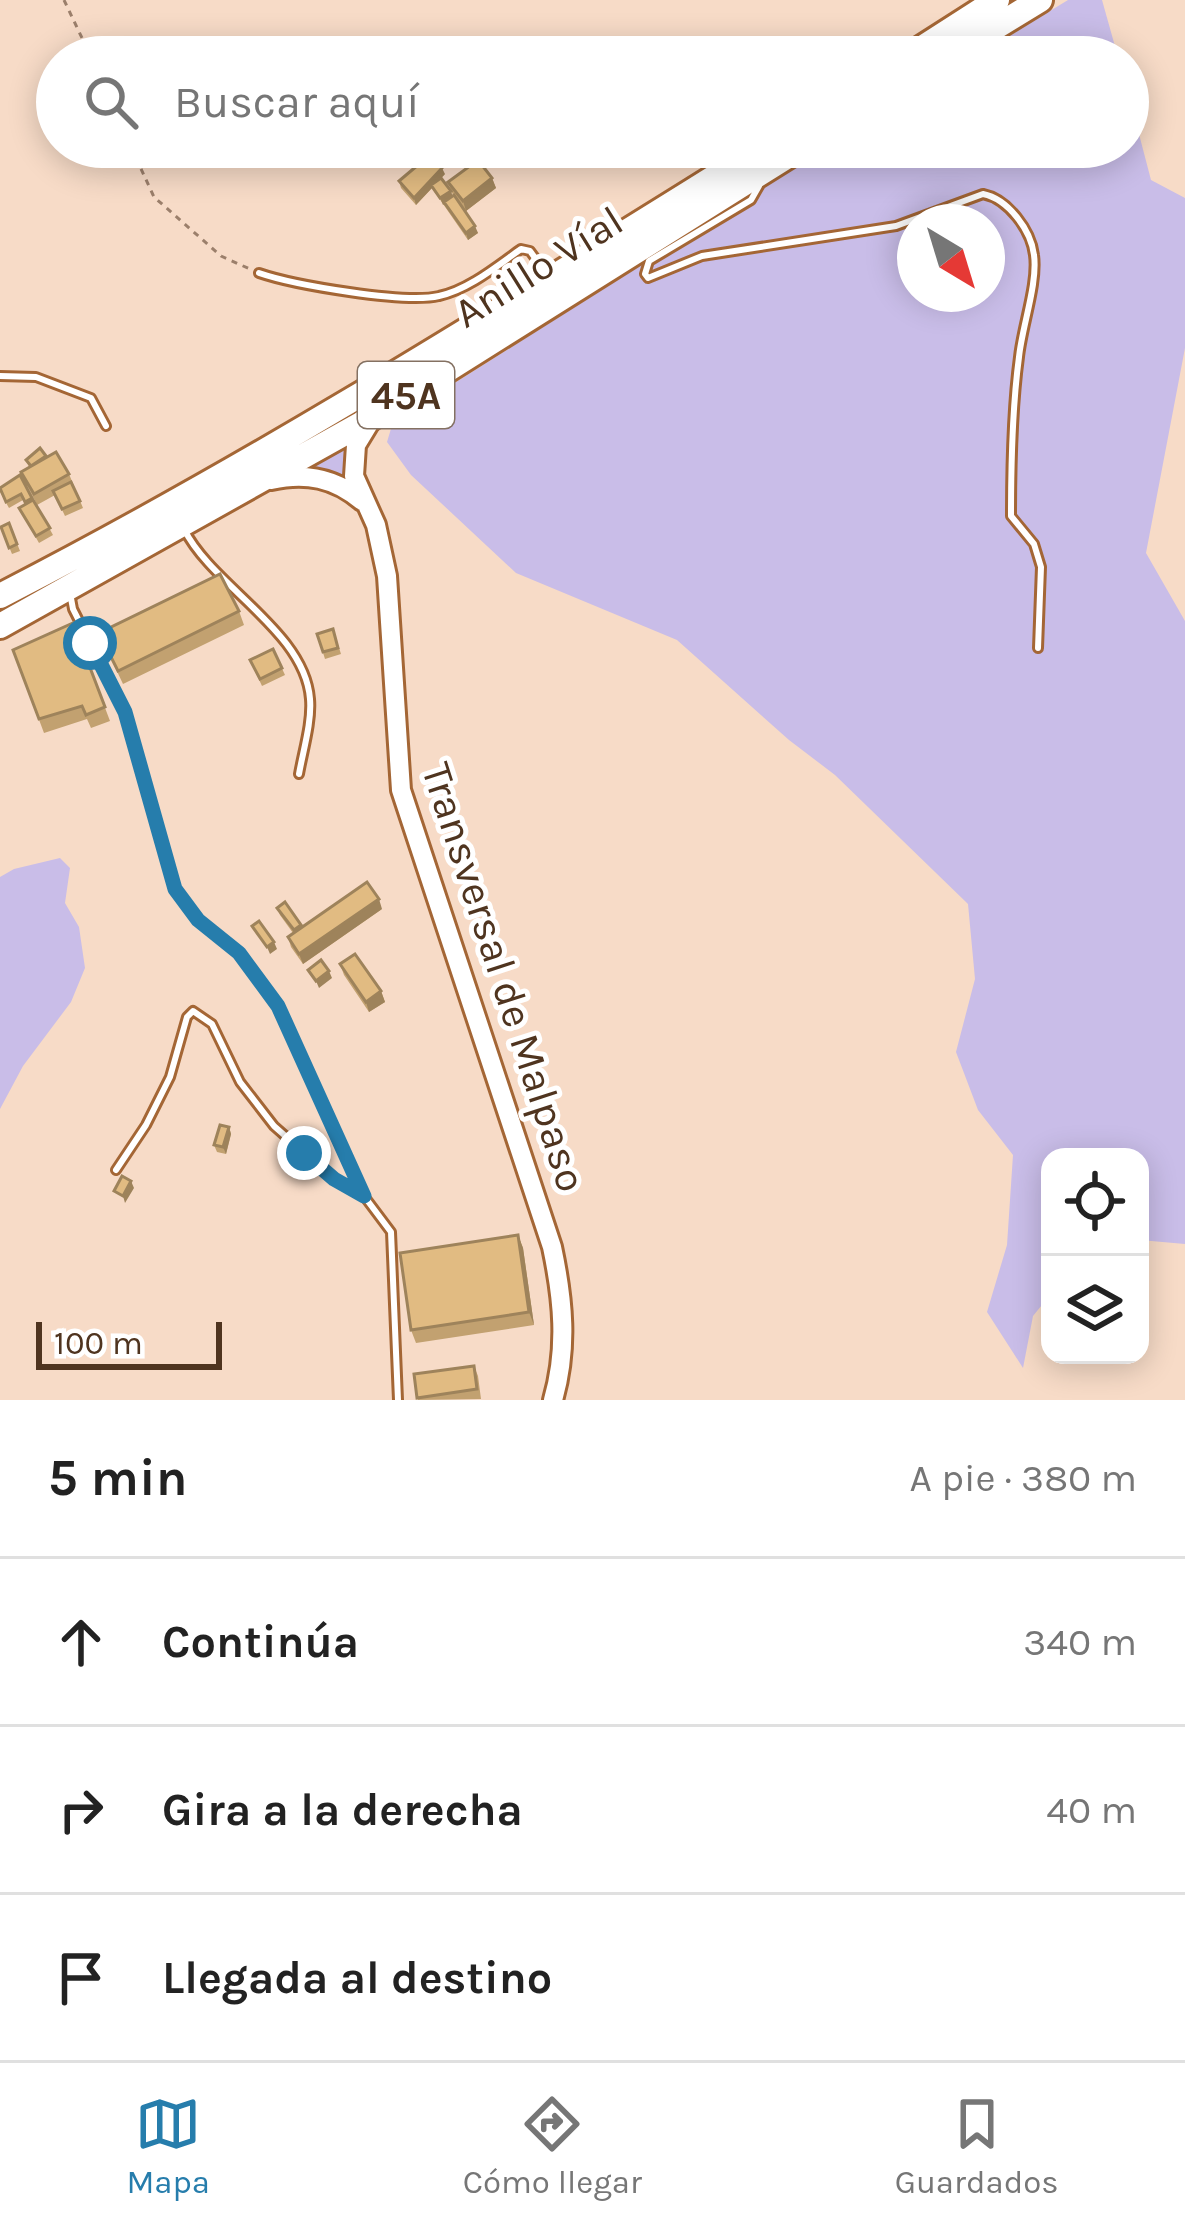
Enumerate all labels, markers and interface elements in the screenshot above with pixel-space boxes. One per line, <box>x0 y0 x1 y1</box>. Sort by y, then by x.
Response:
search box <box>36 36 1149 168</box>
icon: search <box>78 69 144 135</box>
text: Buscar aquí <box>174 76 420 128</box>
street label: Anillo Víal <box>445 195 632 338</box>
north arrow <box>897 204 1005 312</box>
road number: 45A <box>358 362 454 428</box>
route start <box>63 616 117 670</box>
street label: Transversal de Malpaso <box>411 757 597 1198</box>
route end <box>277 1126 331 1180</box>
map controls <box>1041 1148 1149 1364</box>
button: locate <box>1041 1148 1149 1256</box>
button: layers <box>1041 1256 1149 1364</box>
scale bar <box>36 1316 222 1369</box>
text: 100 m <box>54 1324 143 1362</box>
text: 5 min <box>48 1448 188 1508</box>
text: A pie · 380 m <box>910 1455 1137 1501</box>
icon: ahead <box>48 1609 114 1675</box>
text: Continúa <box>162 1616 359 1668</box>
text: 340 m <box>1023 1619 1137 1665</box>
icon: right <box>48 1777 114 1843</box>
text: Gira a la derecha <box>162 1784 523 1836</box>
text: 40 m <box>1046 1787 1137 1833</box>
icon: arrive <box>48 1945 114 2011</box>
text: Llegada al destino <box>162 1952 552 2004</box>
tab: Mapa <box>126 2091 210 2201</box>
tab: Cómo llegar <box>463 2091 642 2201</box>
tab: Guardados <box>895 2091 1059 2201</box>

